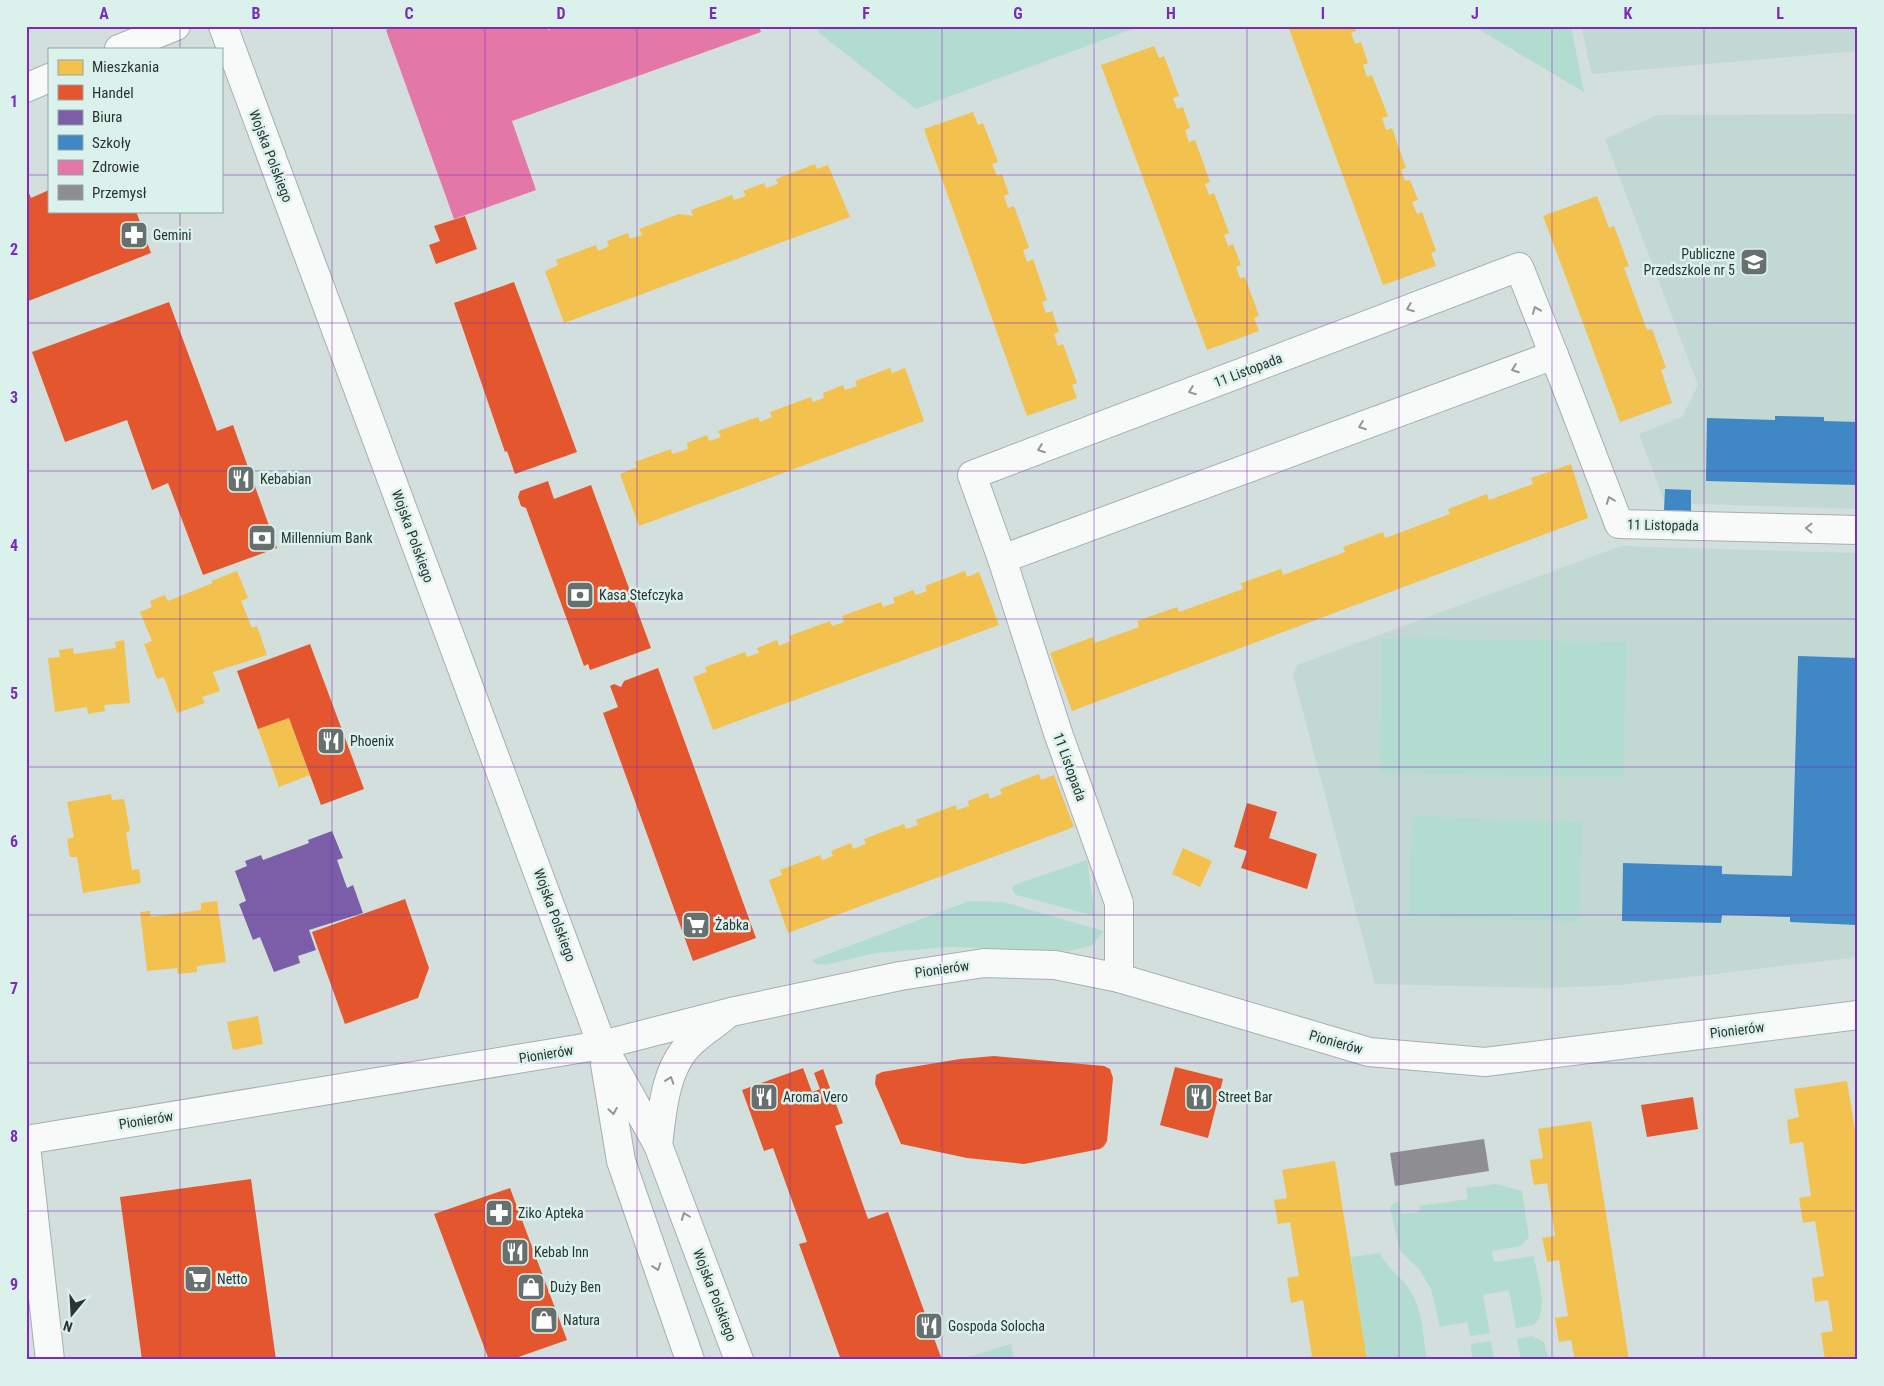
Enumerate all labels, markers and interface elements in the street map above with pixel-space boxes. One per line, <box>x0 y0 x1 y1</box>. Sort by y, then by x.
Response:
text: A <box>99 4 109 23</box>
text: B <box>252 4 261 23</box>
text: C <box>404 4 414 23</box>
text: D <box>556 4 566 23</box>
text: E <box>709 4 717 23</box>
text: F <box>862 4 870 23</box>
text: G <box>1013 4 1023 23</box>
text: H <box>1166 4 1176 23</box>
text: I <box>1321 4 1325 23</box>
text: J <box>1471 4 1479 23</box>
text: K <box>1624 4 1633 23</box>
text: L <box>1776 4 1784 23</box>
legend <box>48 48 222 212</box>
text: Mieszkania <box>92 58 159 76</box>
text: Handel <box>92 84 134 102</box>
text: 1 <box>10 92 18 111</box>
text: Biura <box>92 108 122 126</box>
street label: Wojska Polskiego <box>246 108 296 204</box>
text: Szkoły <box>92 134 131 152</box>
text: Zdrowie <box>92 158 139 176</box>
text: Przemysł <box>92 184 147 202</box>
pharmacy icon: Gemini <box>119 220 149 250</box>
place label: Gemini <box>153 227 192 243</box>
text: 2 <box>10 240 18 259</box>
place label: Publiczne Przedszkole nr 5 <box>1643 246 1735 278</box>
school or university icon: Publiczne Przedszkole nr 5 <box>1739 247 1769 277</box>
one-way arrow <box>1406 302 1414 312</box>
one-way arrow <box>1531 306 1541 314</box>
street label: 11 Listopada <box>1212 350 1284 390</box>
one-way arrow <box>1511 363 1520 373</box>
one-way arrow <box>1189 385 1197 395</box>
text: 3 <box>10 388 18 407</box>
one-way arrow <box>1359 420 1367 430</box>
one-way arrow <box>1037 443 1045 453</box>
restaurant icon: Kebabian <box>226 464 256 494</box>
place label: Kebabian <box>260 471 311 487</box>
street label: Wojska Polskiego <box>389 487 437 585</box>
one-way arrow <box>1606 497 1616 505</box>
street label: 11 Listopada <box>1627 516 1699 534</box>
bank icon: Millennium Bank <box>247 523 277 553</box>
one-way arrow <box>1805 523 1813 534</box>
place label: Millennium Bank <box>281 530 373 546</box>
text: 4 <box>10 536 18 555</box>
bank icon: Kasa Stefczyka <box>565 580 595 610</box>
place label: Kasa Stefczyka <box>599 587 683 603</box>
text: 5 <box>10 684 18 703</box>
restaurant icon: Phoenix <box>316 726 346 756</box>
street label: 11 Listopada <box>1050 731 1090 803</box>
place label: Phoenix <box>350 733 394 749</box>
text: 6 <box>10 832 18 851</box>
street label: Wojska Polskiego <box>531 866 579 964</box>
supermarket icon: Żabka <box>681 910 711 940</box>
place label: Żabka <box>715 917 749 933</box>
street label: Pionierów <box>914 957 970 981</box>
text: 7 <box>10 979 18 998</box>
street label: Pionierów <box>1709 1019 1765 1041</box>
street label: Pionierów <box>1307 1027 1365 1057</box>
street label: Pionierów <box>518 1042 574 1066</box>
one-way arrow <box>665 1076 675 1085</box>
restaurant icon: Aroma Vero <box>749 1082 779 1112</box>
restaurant icon: Street Bar <box>1184 1082 1214 1112</box>
place label: Aroma Vero <box>783 1089 848 1105</box>
place label: Street Bar <box>1218 1089 1273 1105</box>
one-way arrow <box>607 1107 617 1115</box>
street label: Pionierów <box>118 1108 174 1132</box>
text: 8 <box>10 1127 18 1146</box>
pharmacy icon: Ziko Apteka <box>484 1198 514 1228</box>
place label: Ziko Apteka <box>518 1205 584 1221</box>
one-way arrow <box>681 1212 691 1221</box>
restaurant icon: Kebab Inn <box>500 1237 530 1267</box>
place label: Kebab Inn <box>534 1244 589 1260</box>
street label: Wojska Polskiego <box>690 1247 740 1343</box>
one-way arrow <box>651 1262 661 1270</box>
supermarket icon: Netto <box>183 1264 213 1294</box>
place label: Netto <box>217 1271 247 1287</box>
shop icon: Duży Ben <box>516 1272 546 1302</box>
text: 9 <box>10 1275 18 1294</box>
place label: Duży Ben <box>550 1279 601 1295</box>
north arrow <box>48 1288 98 1338</box>
shop icon: Natura <box>529 1305 559 1335</box>
restaurant icon: Gospoda Solocha <box>914 1311 944 1341</box>
place label: Natura <box>563 1312 600 1328</box>
text: N <box>61 1317 75 1335</box>
place label: Gospoda Solocha <box>948 1318 1045 1334</box>

